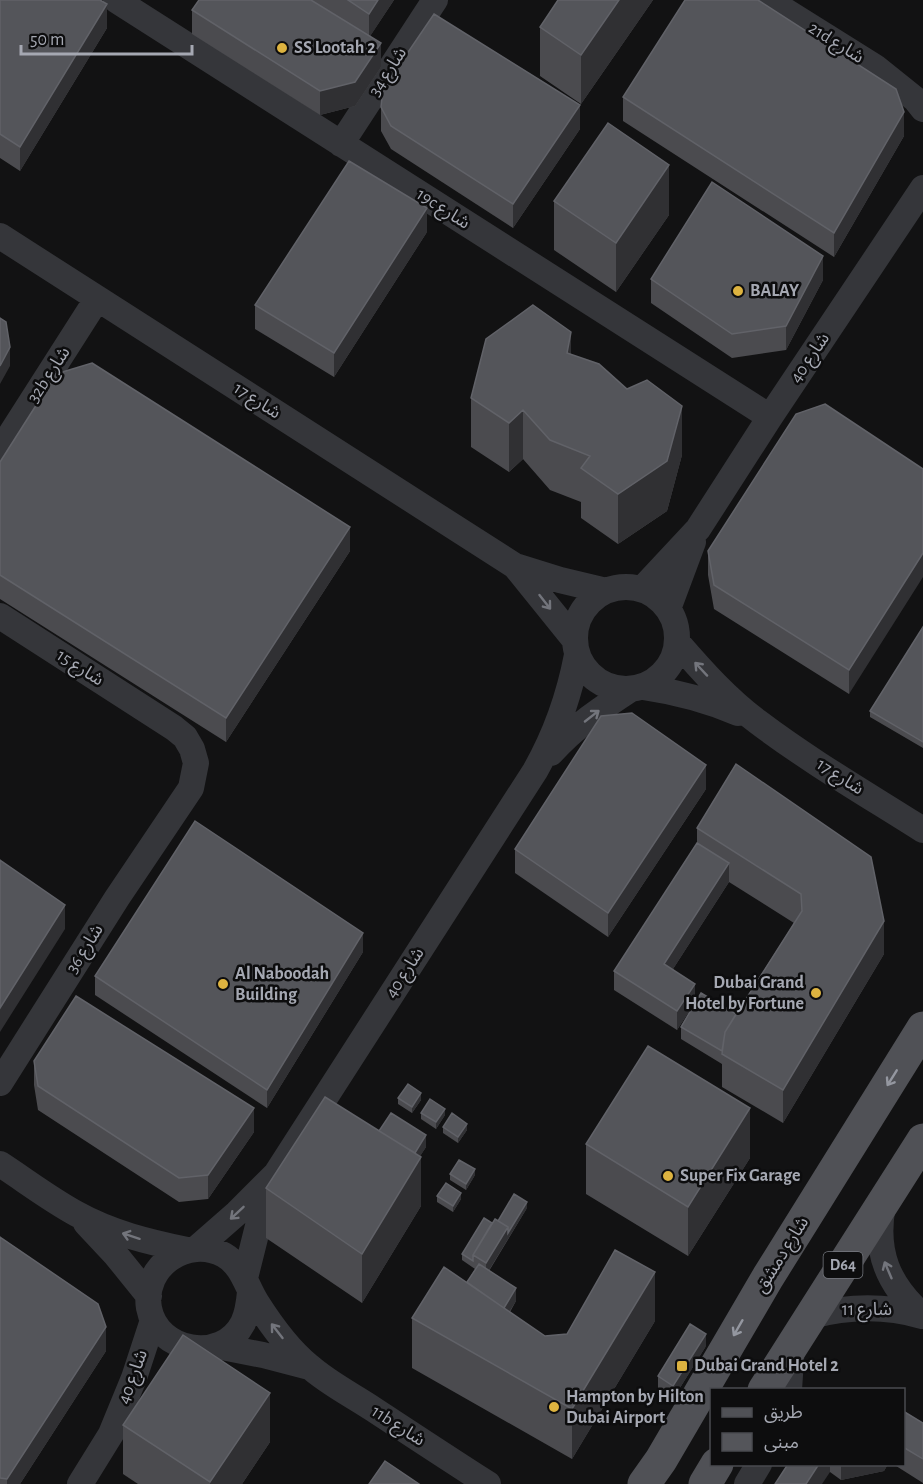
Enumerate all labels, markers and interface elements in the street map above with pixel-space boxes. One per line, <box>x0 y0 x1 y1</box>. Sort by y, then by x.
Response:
scale bar <box>21 18 192 56</box>
street label: 21d شارع <box>803 19 867 70</box>
text: 50 m <box>30 31 64 49</box>
place label: SS Lootah 2 <box>294 39 376 57</box>
marker: SS Lootah 2 <box>275 41 289 55</box>
street label: شارع 34 <box>366 44 414 102</box>
street label: 19c شارع <box>411 185 473 236</box>
place label: BALAY <box>750 282 800 300</box>
marker: BALAY <box>731 284 745 298</box>
street label: شارع 40 <box>787 330 837 389</box>
street label: 32b شارع <box>24 344 77 408</box>
street label: شارع 17 <box>228 379 284 426</box>
one-way arrow <box>538 594 551 610</box>
street label: شارع 15 <box>51 646 107 693</box>
one-way arrow <box>694 661 708 676</box>
one-way arrow <box>584 710 600 723</box>
street label: شارع 17 <box>811 755 867 802</box>
street label: شارع 36 <box>63 921 110 979</box>
street label: شارع 40 <box>382 945 431 1004</box>
place label: Al Naboodah Building <box>235 965 329 1004</box>
place label: Dubai Grand Hotel by Fortune <box>685 974 805 1013</box>
marker: Al Naboodah Building <box>216 977 230 991</box>
marker: Dubai Grand Hotel by Fortune <box>809 986 823 1000</box>
one-way arrow <box>886 1069 899 1086</box>
place label: Super Fix Garage <box>680 1167 800 1185</box>
marker: Super Fix Garage <box>661 1169 675 1183</box>
one-way arrow <box>230 1206 245 1220</box>
street label: شارع دمشق <box>752 1214 816 1298</box>
one-way arrow <box>122 1230 141 1241</box>
road number: D64 <box>824 1252 862 1278</box>
one-way arrow <box>882 1262 893 1280</box>
street label: شارع 11 <box>842 1301 892 1323</box>
one-way arrow <box>732 1319 744 1336</box>
one-way arrow <box>271 1324 284 1340</box>
street label: شارع 40 <box>115 1348 155 1408</box>
place label: Dubai Grand Hotel 2 <box>694 1357 839 1375</box>
marker: Dubai Grand Hotel 2 <box>675 1359 689 1373</box>
place label: Hampton by Hilton Dubai Airport <box>566 1388 704 1427</box>
legend <box>710 1388 905 1466</box>
marker: Hampton by Hilton Dubai Airport <box>547 1400 561 1414</box>
street label: 11b شارع <box>366 1402 428 1453</box>
text: طريق <box>764 1404 803 1423</box>
text: مبنى <box>764 1434 799 1453</box>

